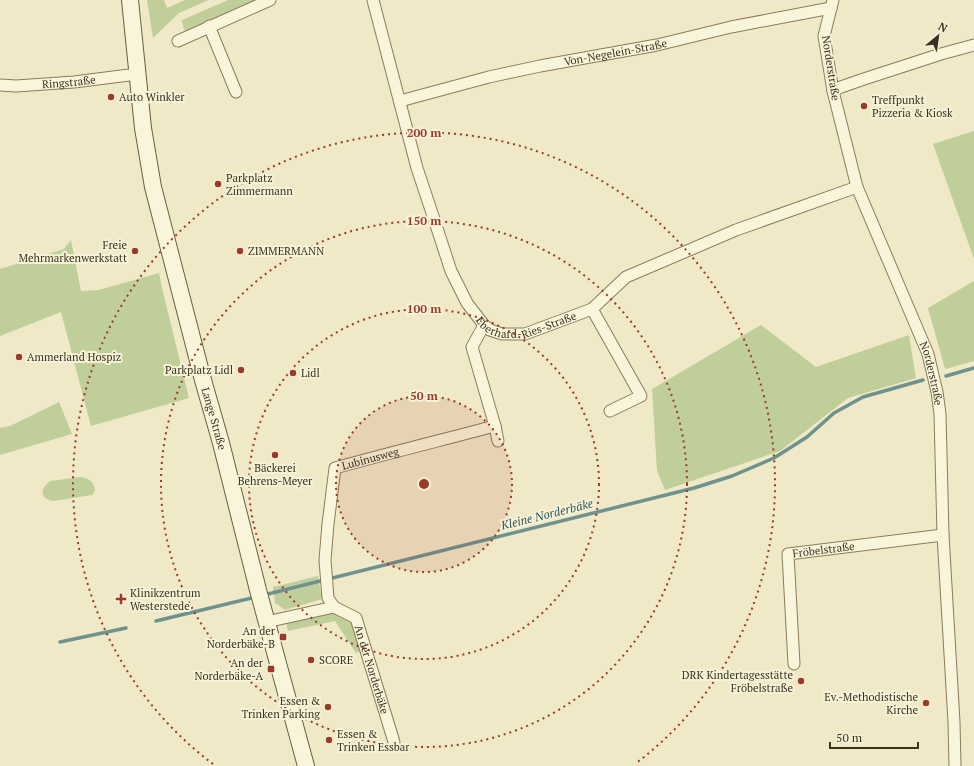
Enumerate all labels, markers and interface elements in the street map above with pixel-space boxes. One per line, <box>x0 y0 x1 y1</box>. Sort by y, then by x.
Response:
north arrow <box>918 16 958 56</box>
text: N <box>936 19 950 36</box>
street label: Norderstraße <box>819 35 843 102</box>
street label: Von-Negelein-Straße <box>563 36 669 69</box>
street label: Ringstraße <box>41 72 97 91</box>
place label: Auto Winkler <box>119 90 185 104</box>
marker: Auto Winkler <box>106 92 116 102</box>
place label: Treffpunkt Pizzeria & Kiosk <box>872 93 953 120</box>
marker: Treffpunkt Pizzeria & Kiosk <box>859 101 869 111</box>
text: 200 m <box>407 125 441 140</box>
place label: Parkplatz Zimmermann <box>226 171 293 198</box>
marker: Parkplatz Zimmermann <box>213 179 223 189</box>
text: 150 m <box>407 213 441 228</box>
place label: Freie Mehrmarkenwerkstatt <box>19 238 127 265</box>
place label: ZIMMERMANN <box>248 244 324 258</box>
marker: Freie Mehrmarkenwerkstatt <box>130 246 140 256</box>
marker: ZIMMERMANN <box>235 246 245 256</box>
text: 100 m <box>407 301 441 316</box>
street label: Eberhard-Ries-Straße <box>475 307 581 321</box>
text: Eberhard-Ries-Straße <box>473 308 579 342</box>
street label: Norderstraße <box>916 339 946 407</box>
place label: Ammerland Hospiz <box>27 350 121 364</box>
marker: Ammerland Hospiz <box>14 352 24 362</box>
place label: Parkplatz Lidl <box>165 363 233 377</box>
marker: Parkplatz Lidl <box>236 365 246 375</box>
place label: Lidl <box>301 366 320 380</box>
marker: Lidl <box>288 368 298 378</box>
street label: Lange Straße <box>198 386 230 452</box>
text: 50 m <box>410 388 438 403</box>
street label: Lubinusweg <box>340 444 401 473</box>
marker: Bäckerei Behrens-Meyer <box>270 450 280 460</box>
place label: Bäckerei Behrens-Meyer <box>238 461 313 488</box>
centre of rings <box>417 477 431 491</box>
water label: Kleine Norderbäke <box>498 495 595 533</box>
street label: Fröbelstraße <box>792 539 856 560</box>
place label: Klinikzentrum Westerstede <box>130 586 201 613</box>
marker: Klinikzentrum Westerstede <box>115 593 127 605</box>
street label: An der Norderbäke <box>352 623 392 716</box>
place label: An der Norderbäke-B <box>207 624 276 651</box>
marker: An der Norderbäke-B <box>278 632 288 642</box>
place label: SCORE <box>319 653 353 667</box>
marker: SCORE <box>306 655 316 665</box>
place label: An der Norderbäke-A <box>194 656 264 683</box>
marker: An der Norderbäke-A <box>266 664 276 674</box>
place label: DRK Kindertagesstätte Fröbelstraße <box>682 668 793 695</box>
marker: DRK Kindertagesstätte Fröbelstraße <box>796 676 806 686</box>
place label: Ev.-Methodistische Kirche <box>824 690 918 717</box>
place label: Essen & Trinken Parking <box>242 694 320 721</box>
marker: Ev.-Methodistische Kirche <box>921 698 931 708</box>
marker: Essen & Trinken Parking <box>323 702 333 712</box>
scale bar <box>830 724 918 750</box>
place label: Essen & Trinken Essbar <box>337 727 410 754</box>
text: 50 m <box>836 730 863 745</box>
marker: Essen & Trinken Essbar <box>324 735 334 745</box>

